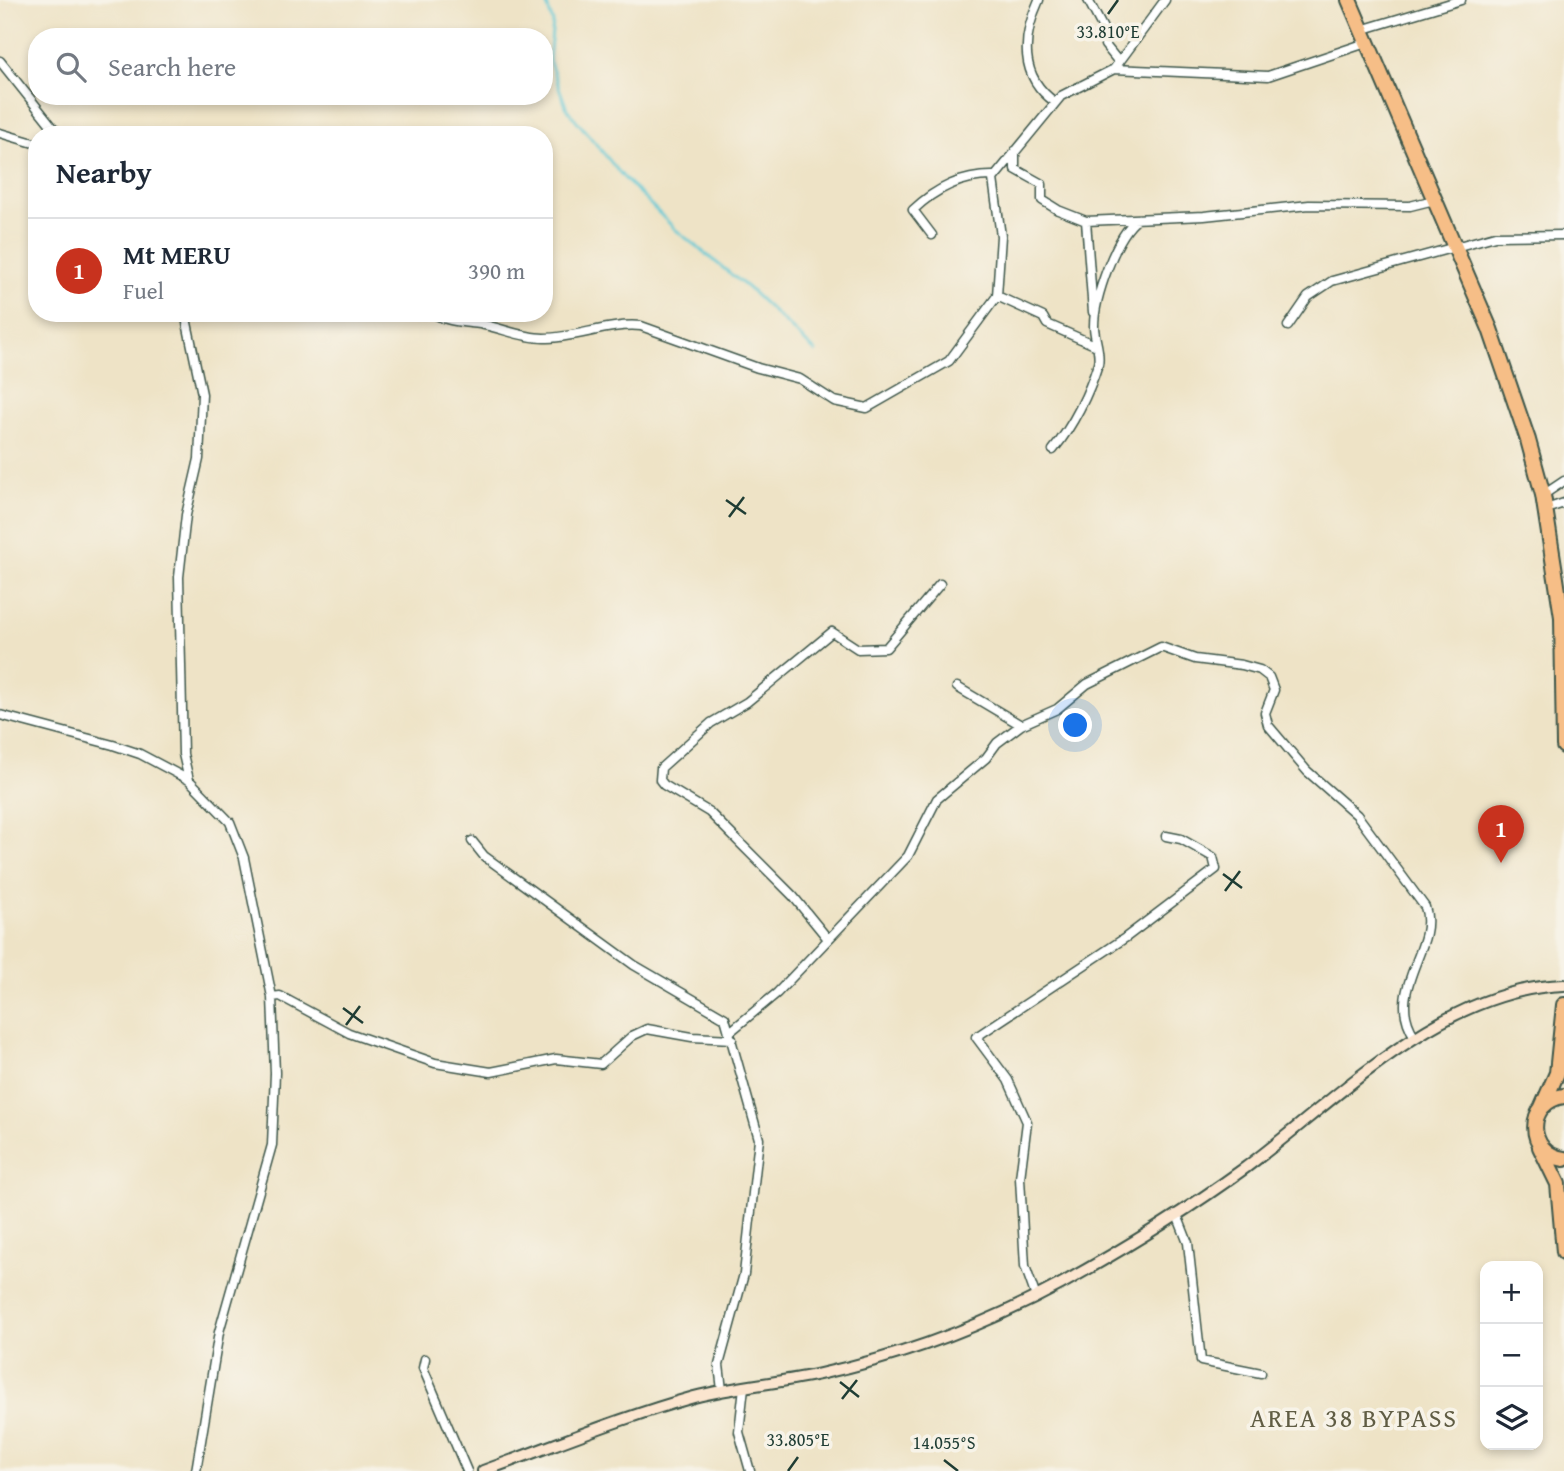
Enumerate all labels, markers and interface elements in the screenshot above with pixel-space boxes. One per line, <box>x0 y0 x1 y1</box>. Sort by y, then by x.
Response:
text: 33.810°E <box>1076 18 1140 45</box>
search box <box>28 28 553 105</box>
text: Search here <box>108 47 236 86</box>
icon: search <box>52 48 90 86</box>
text: Nearby <box>56 150 152 194</box>
text: Mt MERU <box>123 235 231 274</box>
text: 1 <box>73 254 85 287</box>
text: 390 m <box>468 254 525 287</box>
text: Fuel <box>123 274 164 307</box>
your location <box>1058 708 1092 742</box>
pin: 1 <box>1478 805 1524 863</box>
map controls <box>1480 1261 1543 1450</box>
button: + <box>1480 1261 1543 1324</box>
button: − <box>1480 1324 1543 1387</box>
button: layers <box>1480 1387 1543 1450</box>
district label: AREA 38 BYPASS <box>1250 1398 1458 1437</box>
text: 33.805°E <box>766 1426 830 1453</box>
text: 14.055°S <box>913 1429 976 1456</box>

